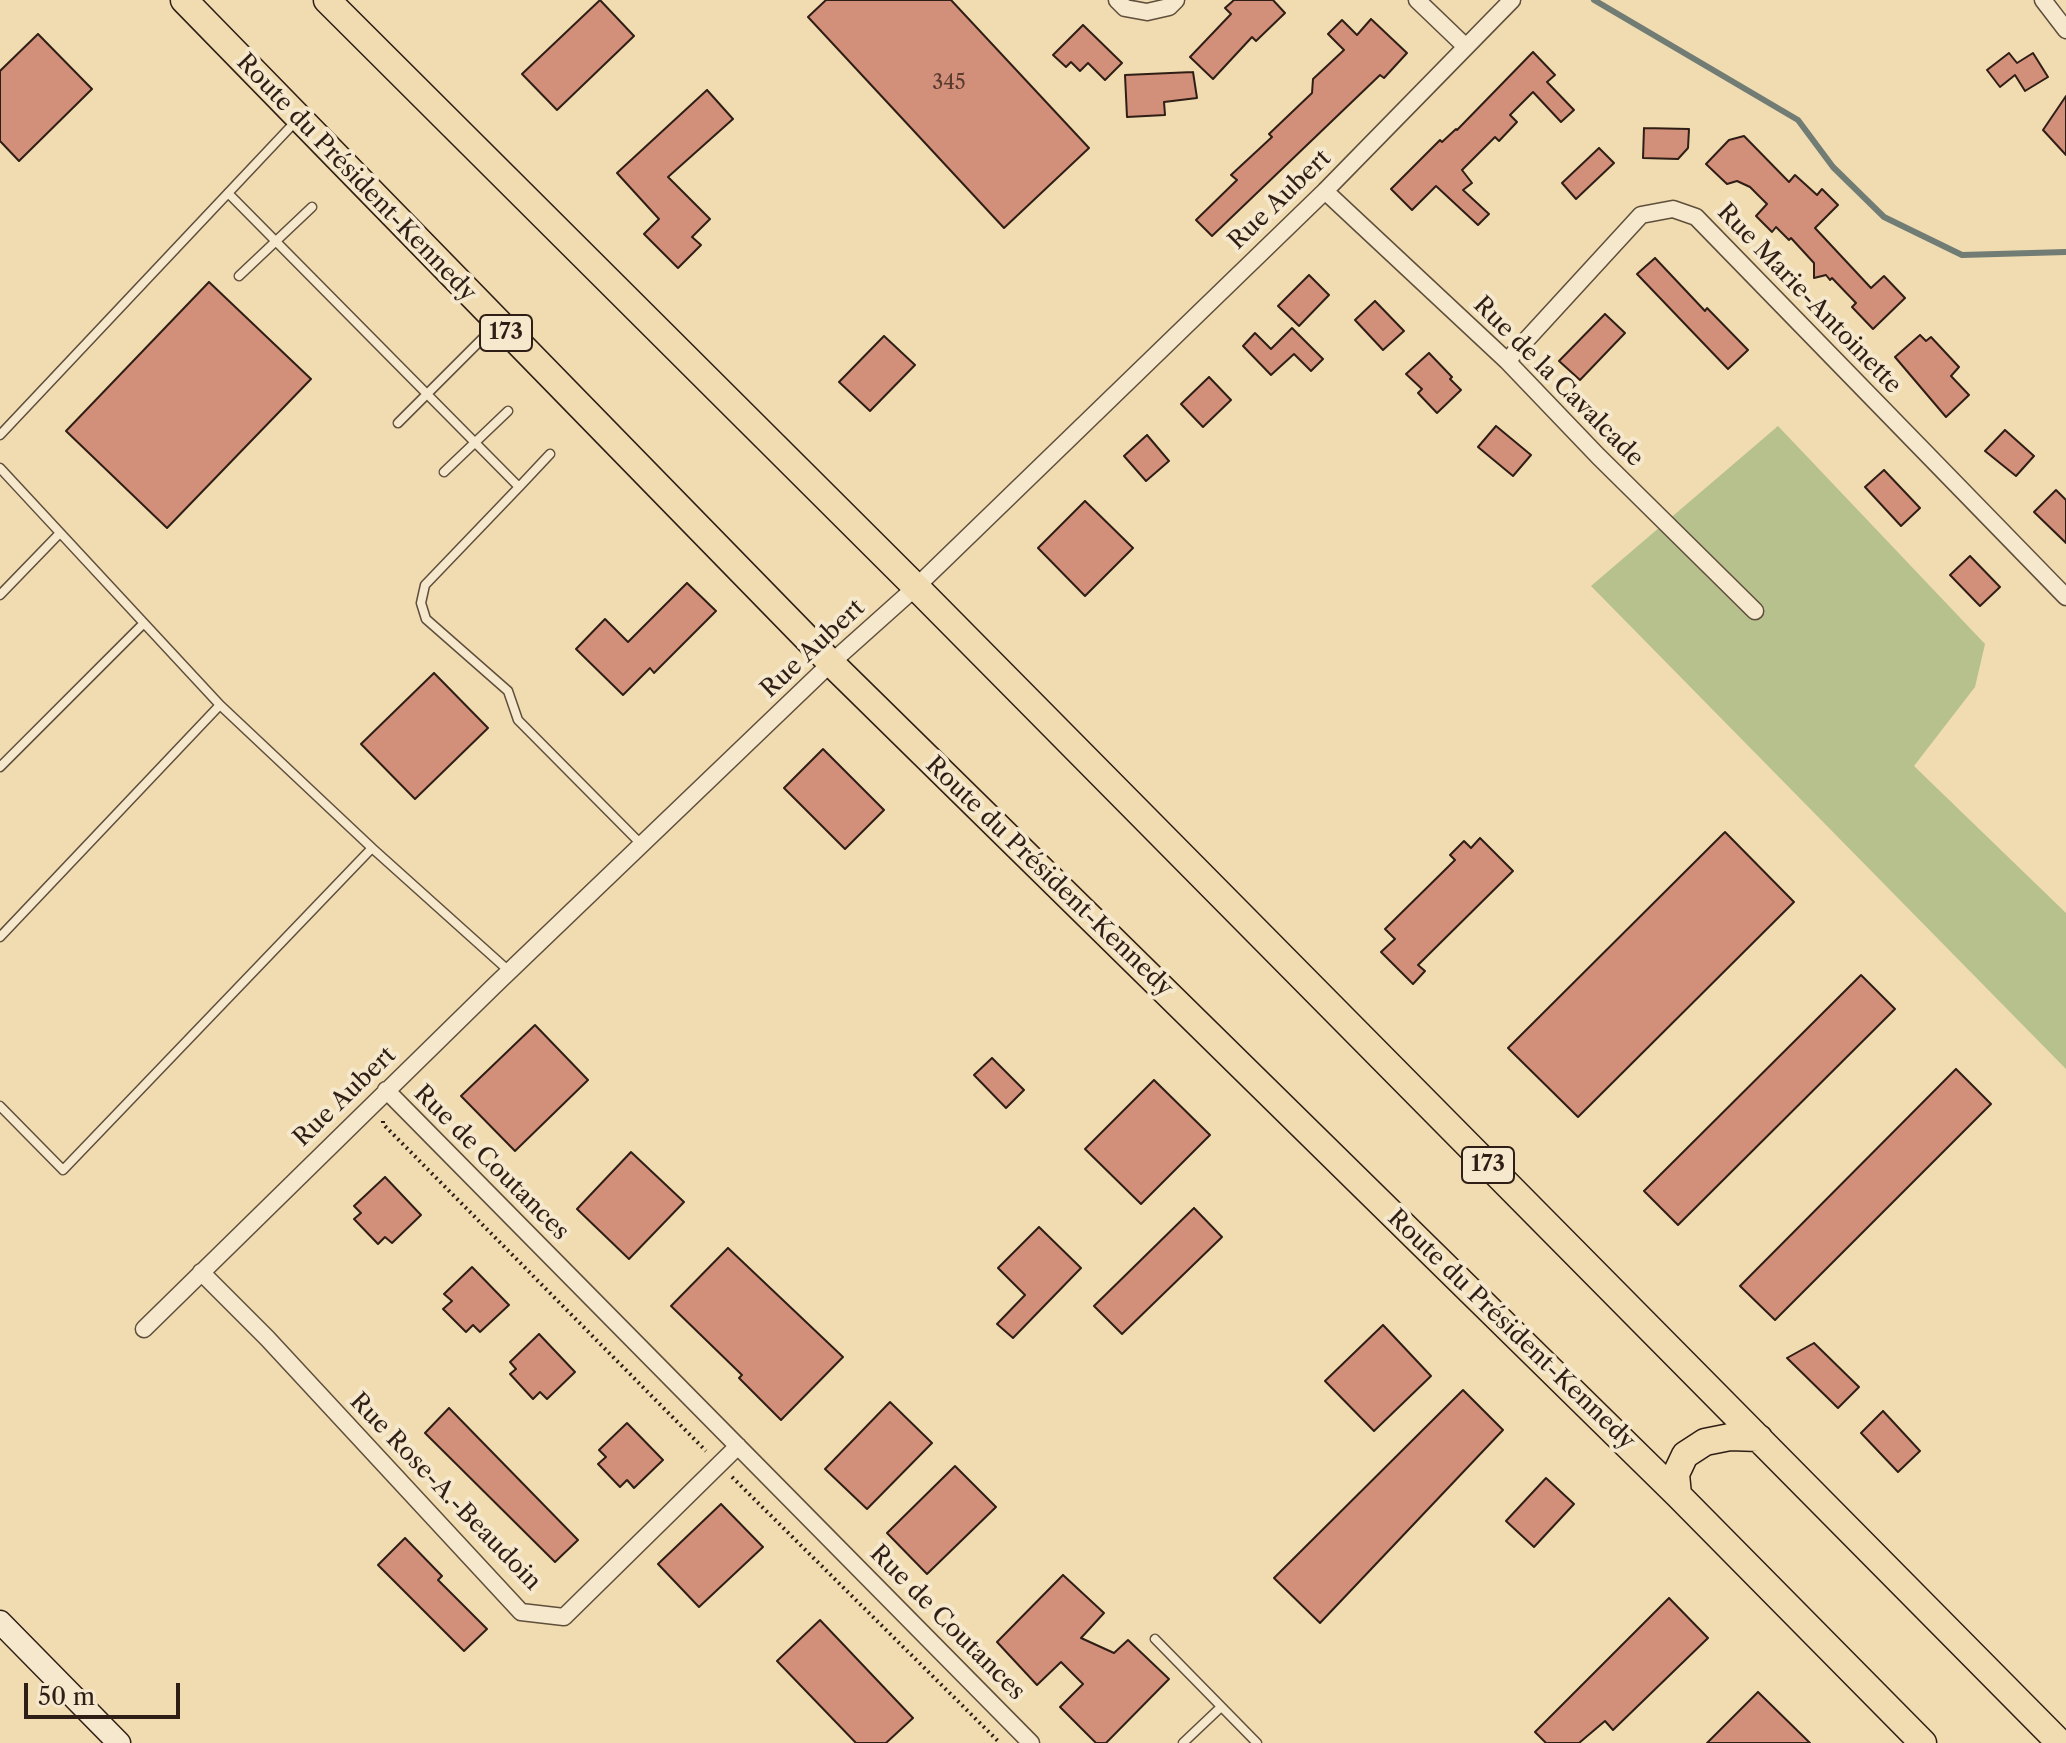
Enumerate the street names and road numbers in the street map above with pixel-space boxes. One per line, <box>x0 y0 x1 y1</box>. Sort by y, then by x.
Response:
street label: Route du Président-Kennedy <box>230 48 482 308</box>
street label: Rue Aubert <box>1223 144 1337 256</box>
street label: Rue Marie-Antoinette <box>1711 198 1907 400</box>
street label: Rue de la Cavalcade <box>1467 291 1649 473</box>
road number: 173 <box>480 315 532 351</box>
street label: Rue Aubert <box>755 594 871 704</box>
street label: Route du Président-Kennedy <box>919 751 1179 1003</box>
street label: Rue Aubert <box>288 1041 402 1153</box>
street label: Rue de Coutances <box>408 1080 574 1246</box>
road number: 173 <box>1462 1147 1514 1183</box>
street label: Route du Président-Kennedy <box>1381 1204 1641 1456</box>
street label: Rue Rose-A.-Beaudoin <box>343 1388 547 1596</box>
street label: Rue de Coutances <box>864 1540 1030 1706</box>

